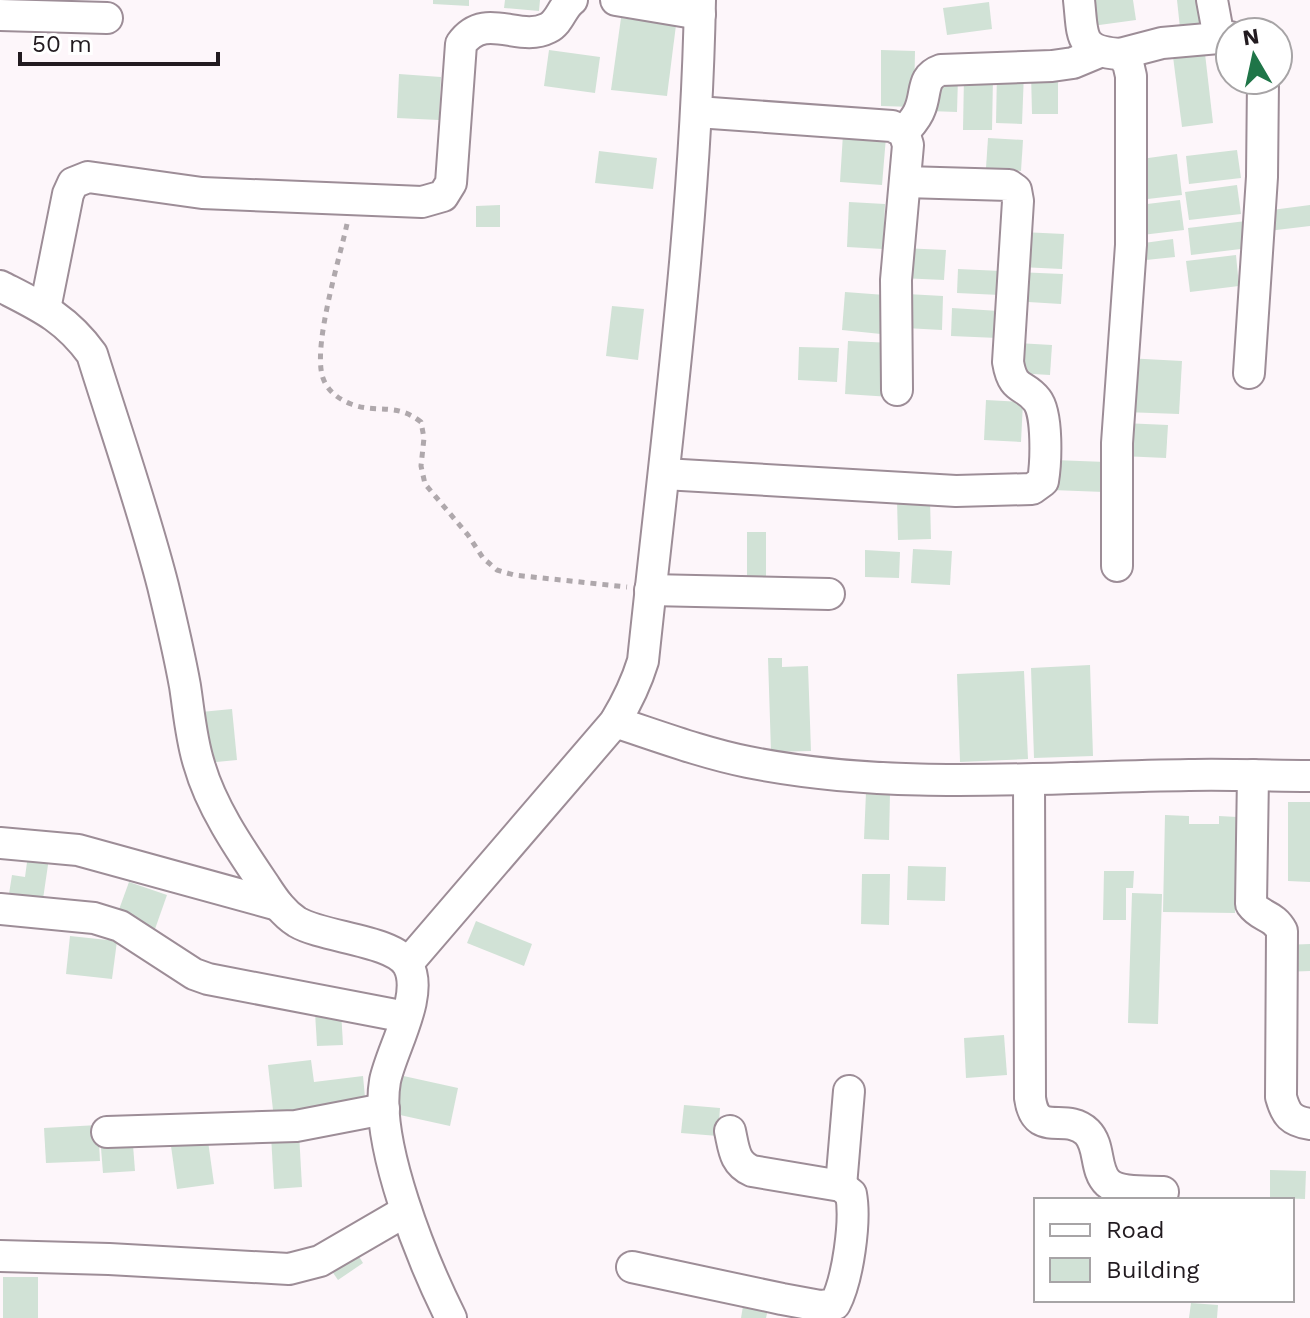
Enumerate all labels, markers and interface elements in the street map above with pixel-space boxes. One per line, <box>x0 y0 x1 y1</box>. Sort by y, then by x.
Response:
scale bar <box>20 16 218 66</box>
north arrow <box>1214 16 1294 96</box>
text: N <box>1241 23 1261 50</box>
text: 50 m <box>32 30 92 58</box>
legend <box>1034 1198 1294 1302</box>
text: Road <box>1106 1216 1165 1244</box>
text: Building <box>1106 1256 1199 1284</box>

